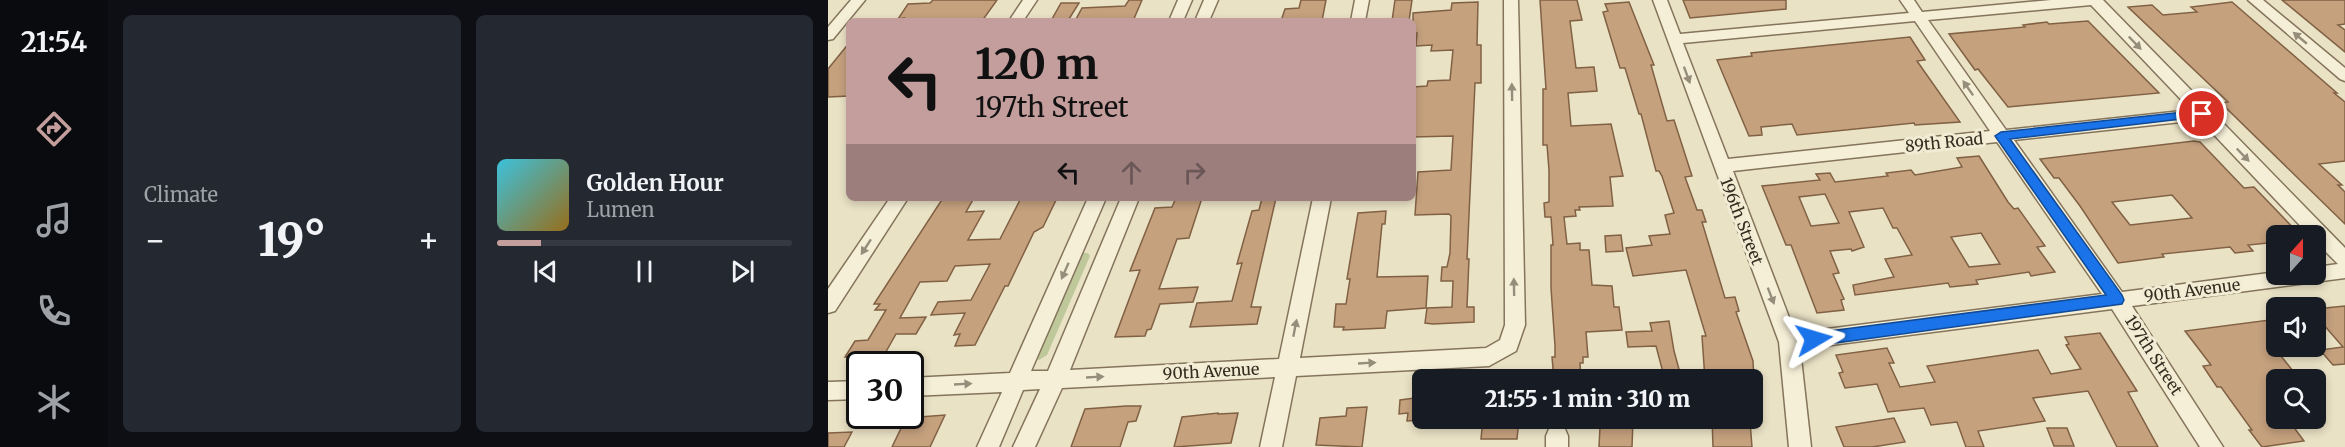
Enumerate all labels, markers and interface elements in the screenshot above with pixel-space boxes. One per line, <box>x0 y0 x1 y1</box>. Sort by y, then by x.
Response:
text: 21:54 <box>21 25 87 59</box>
one-way arrow <box>2293 32 2308 45</box>
one-way arrow <box>2128 35 2142 50</box>
text: 120 m <box>975 38 1098 90</box>
icon: left <box>876 42 954 120</box>
one-way arrow <box>1683 66 1693 84</box>
one-way arrow <box>1963 80 1974 96</box>
one-way arrow <box>1507 83 1517 102</box>
pin <box>2176 88 2227 139</box>
text: 197th Street <box>975 90 1129 124</box>
icon: arrive <box>2185 97 2218 130</box>
icon: directions <box>33 108 75 150</box>
street label: 89th Road <box>1904 128 1984 156</box>
one-way arrow <box>2236 148 2250 163</box>
icon: left <box>1052 156 1085 189</box>
icon: ahead <box>1115 156 1148 189</box>
icon: right <box>1178 156 1211 189</box>
text: Golden Hour <box>587 169 724 197</box>
street label: 196th Street <box>1716 175 1768 268</box>
text: Climate <box>144 182 218 207</box>
text: Lumen <box>587 197 655 222</box>
icon: music <box>33 199 75 241</box>
text: 19° <box>258 212 326 268</box>
text: − <box>144 220 166 261</box>
text: + <box>417 220 440 261</box>
north arrow <box>2266 225 2326 285</box>
map controls <box>2266 225 2326 429</box>
one-way arrow <box>861 239 872 255</box>
icon: previous <box>529 255 562 288</box>
icon: pause <box>628 255 661 288</box>
icon: next <box>726 255 759 288</box>
one-way arrow <box>1060 262 1070 280</box>
street label: 90th Avenue <box>2143 274 2241 306</box>
one-way arrow <box>1510 278 1519 297</box>
one-way arrow <box>1766 288 1776 306</box>
icon: phone <box>33 290 75 332</box>
button: sound <box>2266 297 2326 357</box>
position arrow <box>1782 307 1846 371</box>
street label: 197th Street <box>2121 311 2188 399</box>
one-way arrow <box>1291 318 1300 337</box>
speed limit sign: 30 <box>846 351 924 429</box>
street label: 90th Avenue <box>1162 358 1260 384</box>
one-way arrow <box>1357 358 1376 367</box>
button: search <box>2266 369 2326 429</box>
one-way arrow <box>1086 373 1105 382</box>
one-way arrow <box>954 380 973 389</box>
icon: climate <box>33 381 75 423</box>
text: 21:55 · 1 min · 310 m <box>1485 385 1690 413</box>

